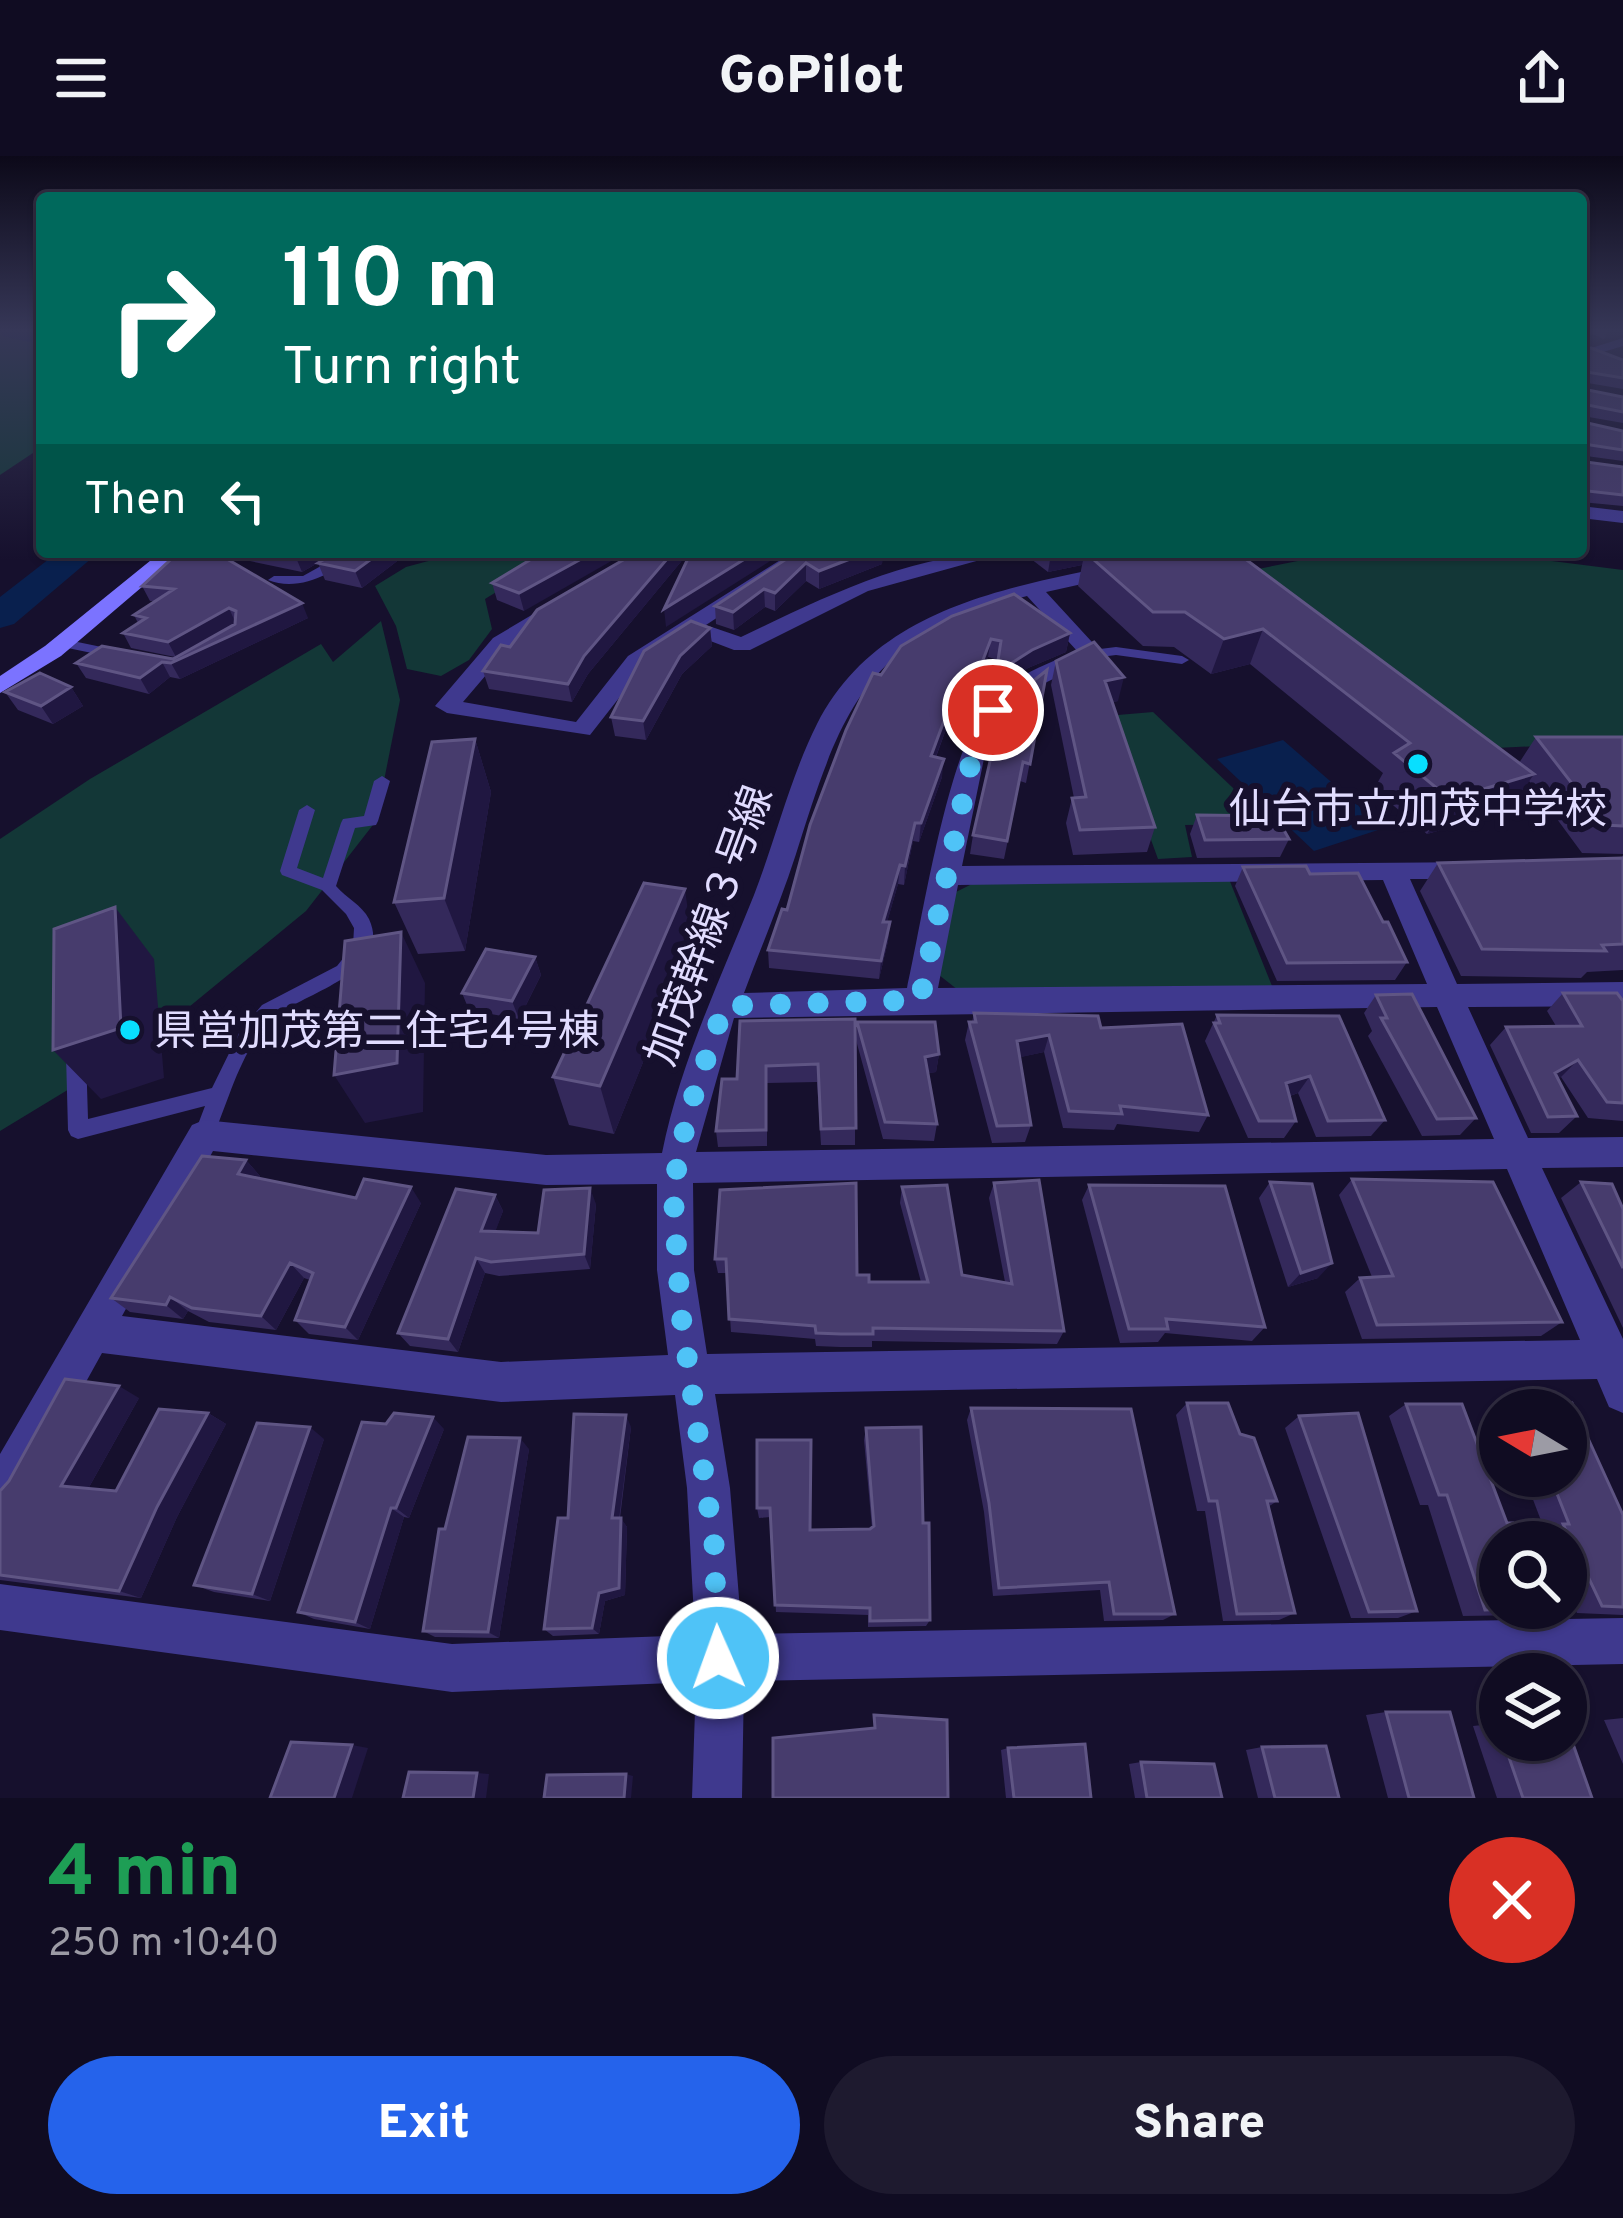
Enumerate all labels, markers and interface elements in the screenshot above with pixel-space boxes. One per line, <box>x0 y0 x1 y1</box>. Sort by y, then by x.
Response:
text: GoPilot <box>719 44 904 113</box>
icon: menu <box>48 45 114 111</box>
icon: share <box>1509 45 1575 111</box>
text: 110 m <box>282 231 499 337</box>
icon: right <box>84 240 240 396</box>
text: Turn right <box>282 335 521 404</box>
icon: left <box>210 468 276 534</box>
text: Then <box>84 473 186 530</box>
pin <box>942 659 1044 761</box>
icon: arrive <box>960 677 1026 743</box>
marker: 仙台市立加茂中学校 <box>1405 751 1431 777</box>
street label: 加茂幹線３号線 <box>637 779 787 1074</box>
place label: 仙台市立加茂中学校 <box>1229 786 1607 839</box>
place label: 県営加茂第二住宅4号棟 <box>154 1008 600 1061</box>
marker: 県営加茂第二住宅4号棟 <box>117 1017 143 1043</box>
north arrow <box>1479 1389 1587 1497</box>
map controls <box>1479 1389 1587 1761</box>
button: search <box>1479 1521 1587 1629</box>
position arrow <box>655 1595 781 1721</box>
button: layers <box>1479 1653 1587 1761</box>
text: 4 min <box>48 1830 241 1922</box>
button: close <box>1449 1837 1575 1963</box>
text: 250 m · 10:40 <box>48 1921 279 1970</box>
button: Exit <box>48 2056 800 2194</box>
button: Share <box>824 2056 1575 2194</box>

